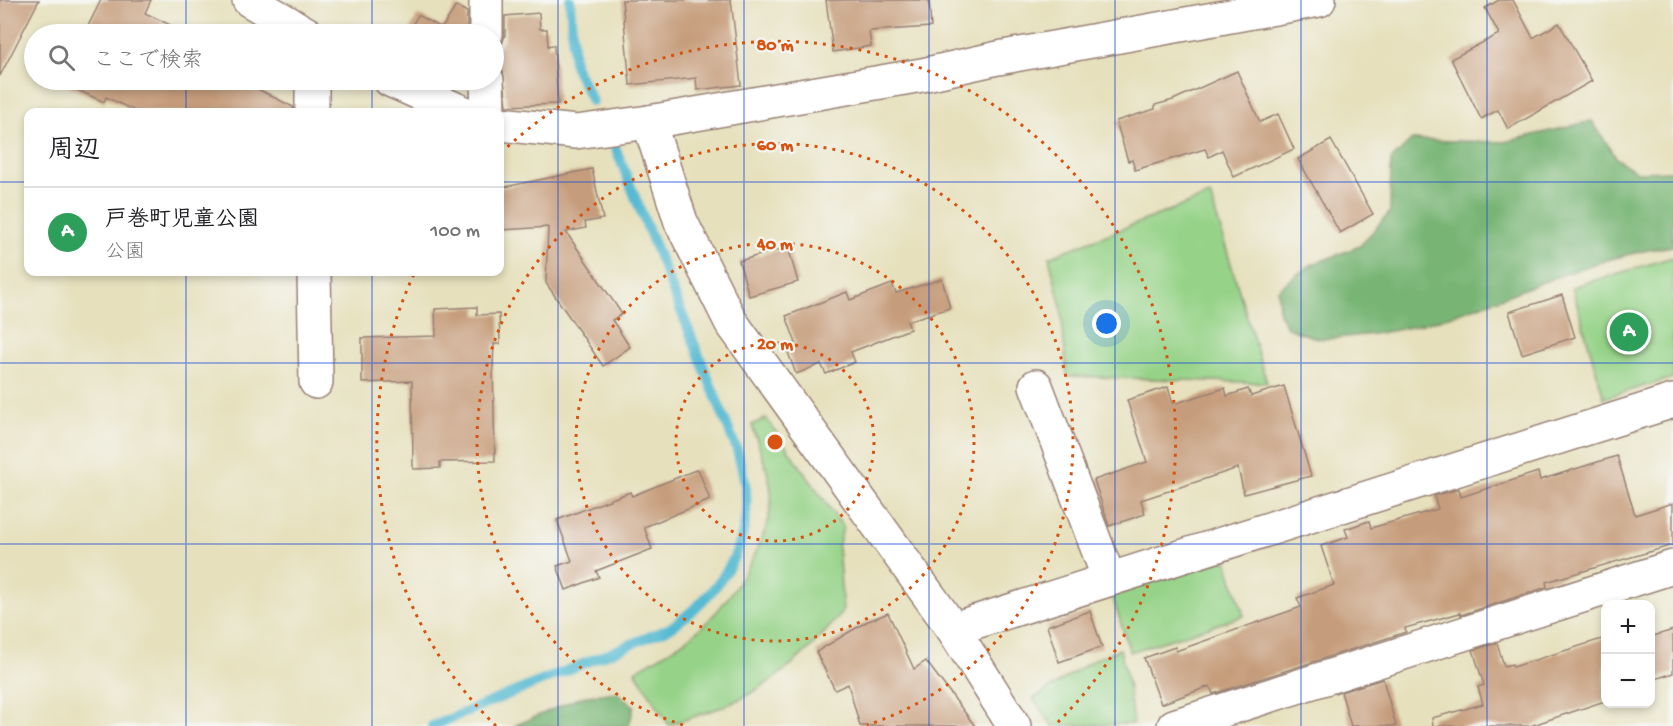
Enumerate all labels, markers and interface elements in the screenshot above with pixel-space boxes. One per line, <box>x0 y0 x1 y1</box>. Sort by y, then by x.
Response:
search box <box>24 24 504 90</box>
text: 80 m <box>756 36 794 57</box>
icon: search <box>45 41 78 74</box>
text: ここで検索 <box>93 49 203 75</box>
text: 60 m <box>757 136 793 157</box>
text: 周辺 <box>48 137 100 168</box>
text: 戸巻町児童公園 <box>105 208 259 234</box>
text: A <box>62 221 73 244</box>
text: 100 m <box>430 221 480 244</box>
text: 40 m <box>756 235 793 256</box>
text: 公園 <box>105 242 145 265</box>
your location <box>1092 309 1121 338</box>
pin: A <box>1610 310 1648 354</box>
text: 20 m <box>757 335 793 356</box>
centre of rings <box>765 432 785 452</box>
map controls <box>1601 600 1655 708</box>
button: + <box>1601 600 1655 654</box>
button: − <box>1601 654 1655 708</box>

